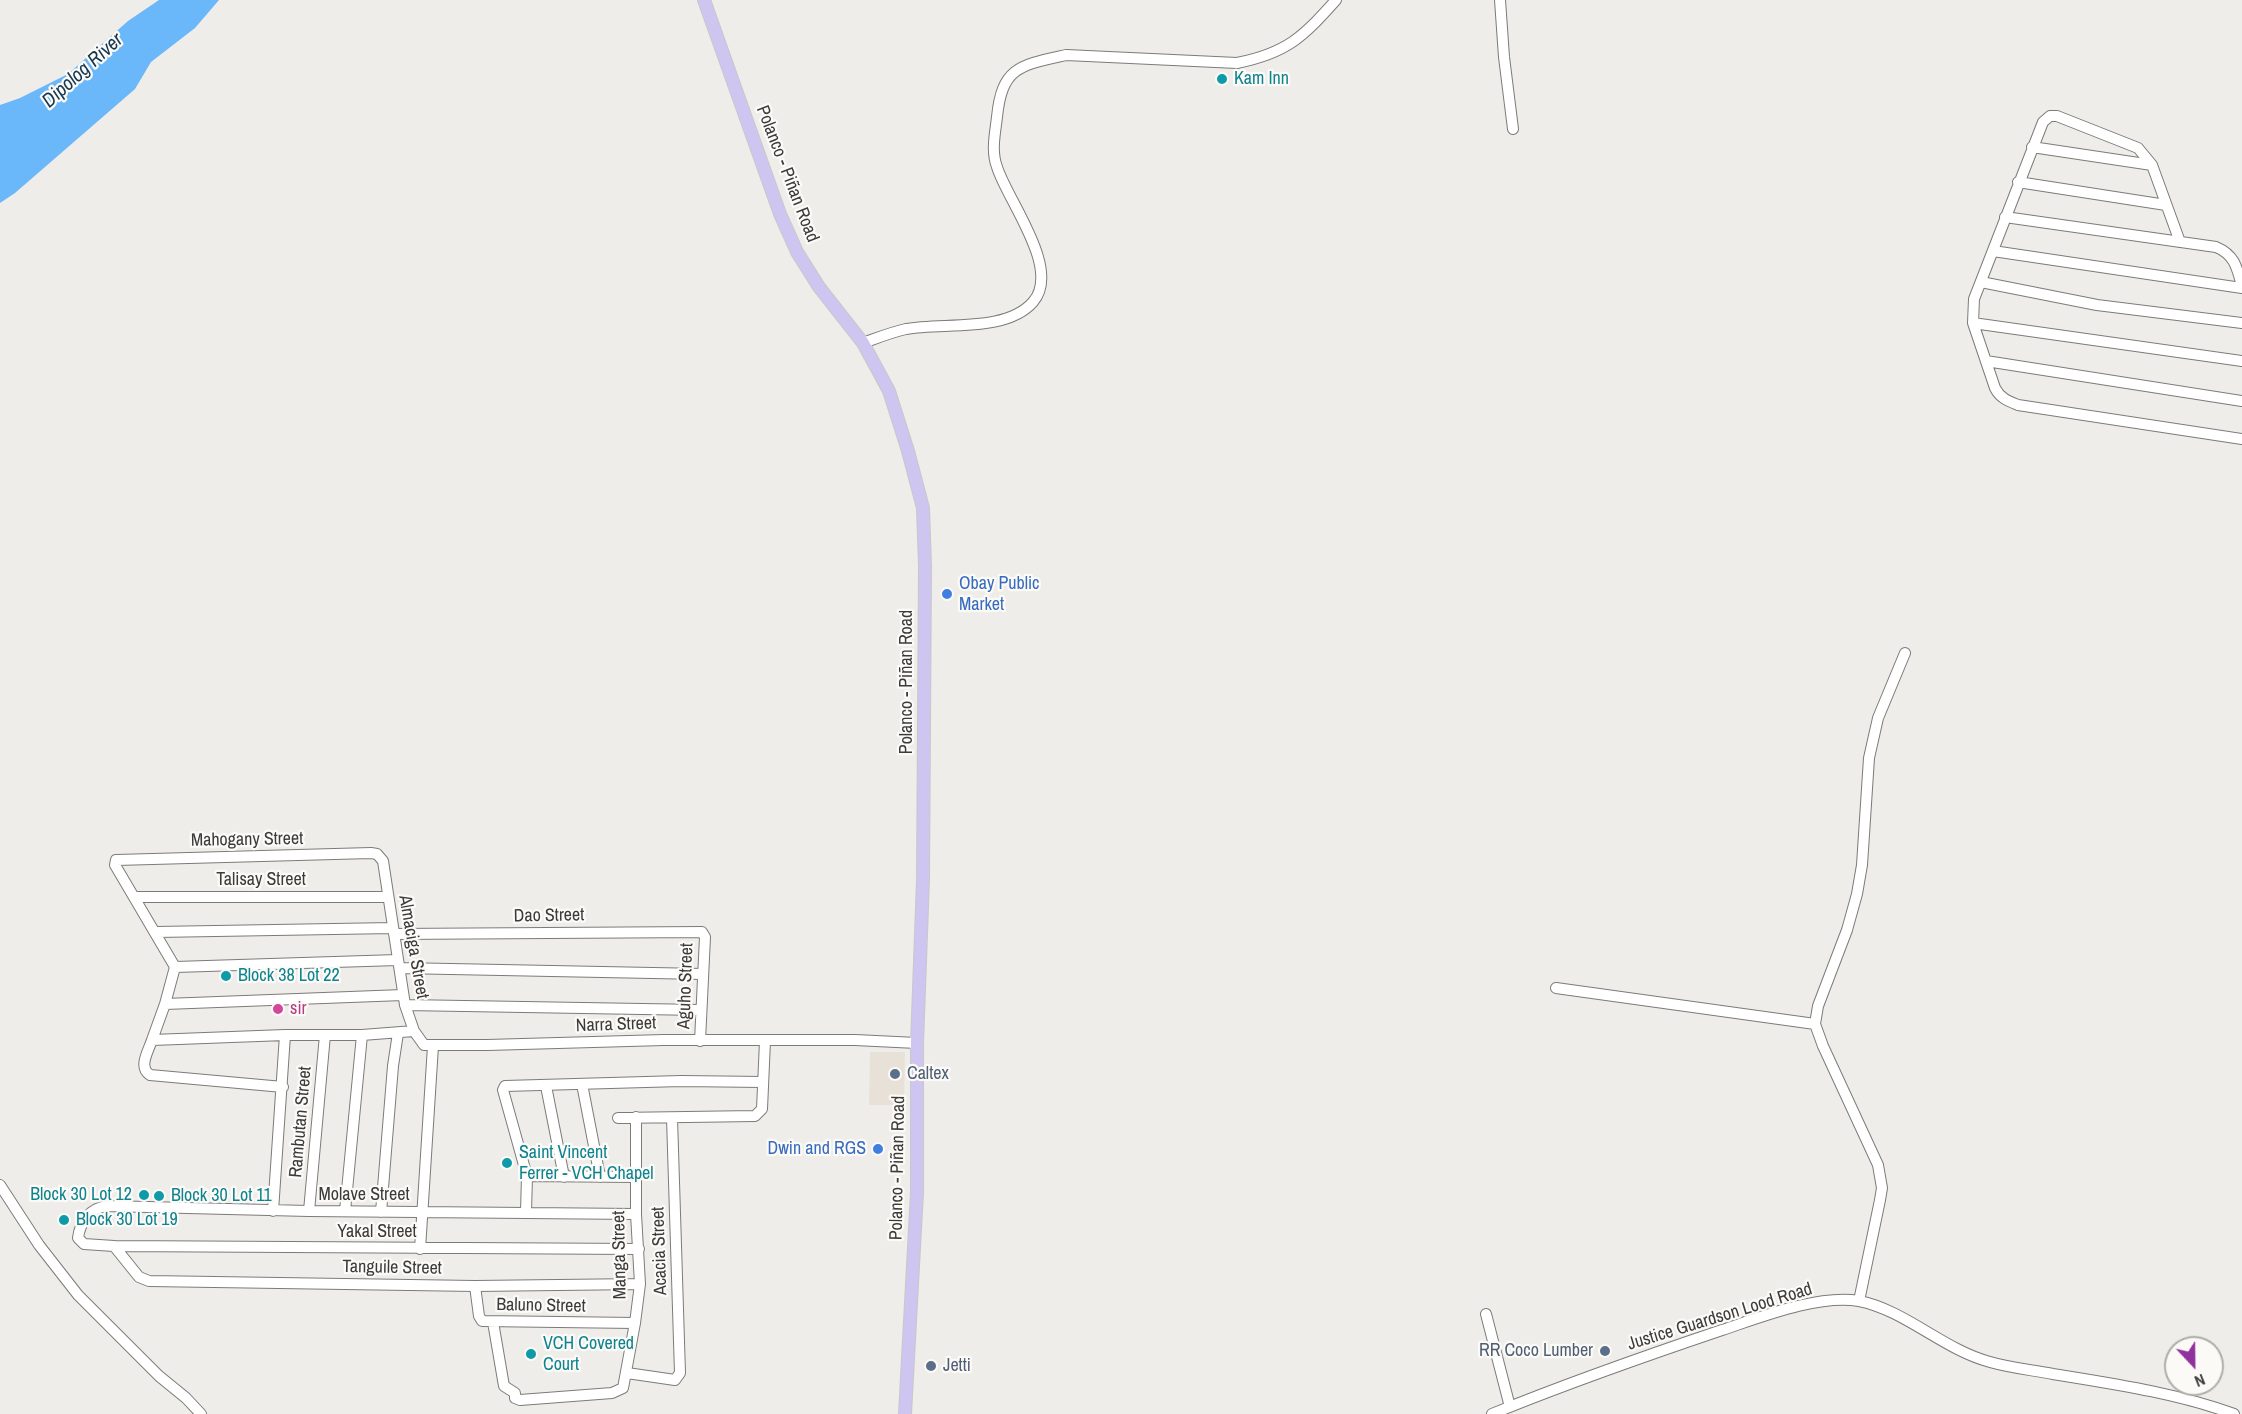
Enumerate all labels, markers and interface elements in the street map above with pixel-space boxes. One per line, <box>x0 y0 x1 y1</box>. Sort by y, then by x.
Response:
water label: Dipolog River <box>38 29 128 113</box>
place label: Kam Inn <box>1234 68 1289 90</box>
marker: Kam Inn <box>1215 72 1229 86</box>
street label: Polanco - Piñan Road <box>751 103 823 245</box>
place label: Obay Public Market <box>959 573 1039 616</box>
marker: Obay Public Market <box>940 587 954 601</box>
street label: Polanco - Piñan Road <box>896 610 918 754</box>
street label: Mahogany Street <box>191 828 303 852</box>
street label: Talisay Street <box>216 869 306 891</box>
street label: Almaciga Street <box>393 893 433 1001</box>
street label: Dao Street <box>514 905 584 927</box>
street label: Aguho Street <box>674 943 698 1029</box>
place label: Block 38 Lot 22 <box>238 965 340 987</box>
marker: Block 38 Lot 22 <box>219 969 233 983</box>
place label: sir <box>290 998 306 1020</box>
marker: sir <box>271 1002 285 1016</box>
street label: Narra Street <box>575 1013 657 1037</box>
place label: Caltex <box>907 1063 949 1085</box>
street label: Rambutan Street <box>285 1065 317 1179</box>
marker: Caltex <box>888 1067 902 1081</box>
street label: Polanco - Piñan Road <box>886 1096 910 1240</box>
place label: Dwin and RGS <box>768 1138 866 1160</box>
place label: Saint Vincent Ferrer - VCH Chapel <box>519 1142 654 1184</box>
marker: Dwin and RGS <box>871 1142 885 1156</box>
marker: Saint Vincent Ferrer - VCH Chapel <box>500 1156 514 1170</box>
place label: Block 30 Lot 12 <box>30 1184 132 1206</box>
street label: Molave Street <box>318 1184 410 1206</box>
place label: Block 30 Lot 11 <box>171 1185 272 1207</box>
marker: Block 30 Lot 12 <box>137 1188 151 1202</box>
marker: Block 30 Lot 11 <box>152 1189 166 1203</box>
street label: Acacia Street <box>648 1206 672 1296</box>
place label: Block 30 Lot 19 <box>76 1209 178 1231</box>
street label: Manga Street <box>608 1211 632 1299</box>
marker: Block 30 Lot 19 <box>57 1213 71 1227</box>
street label: Yakal Street <box>337 1221 417 1243</box>
street label: Tanguile Street <box>342 1256 442 1280</box>
street label: Justice Guardson Lood Road <box>1625 1279 1815 1355</box>
street label: Baluno Street <box>496 1294 586 1318</box>
place label: VCH Covered Court <box>543 1333 634 1376</box>
north arrow <box>2164 1336 2224 1396</box>
place label: RR Coco Lumber <box>1479 1340 1593 1362</box>
marker: RR Coco Lumber <box>1598 1344 1612 1358</box>
marker: VCH Covered Court <box>524 1347 538 1361</box>
place label: Jetti <box>943 1355 971 1377</box>
marker: Jetti <box>924 1359 938 1373</box>
text: N <box>2191 1369 2209 1393</box>

